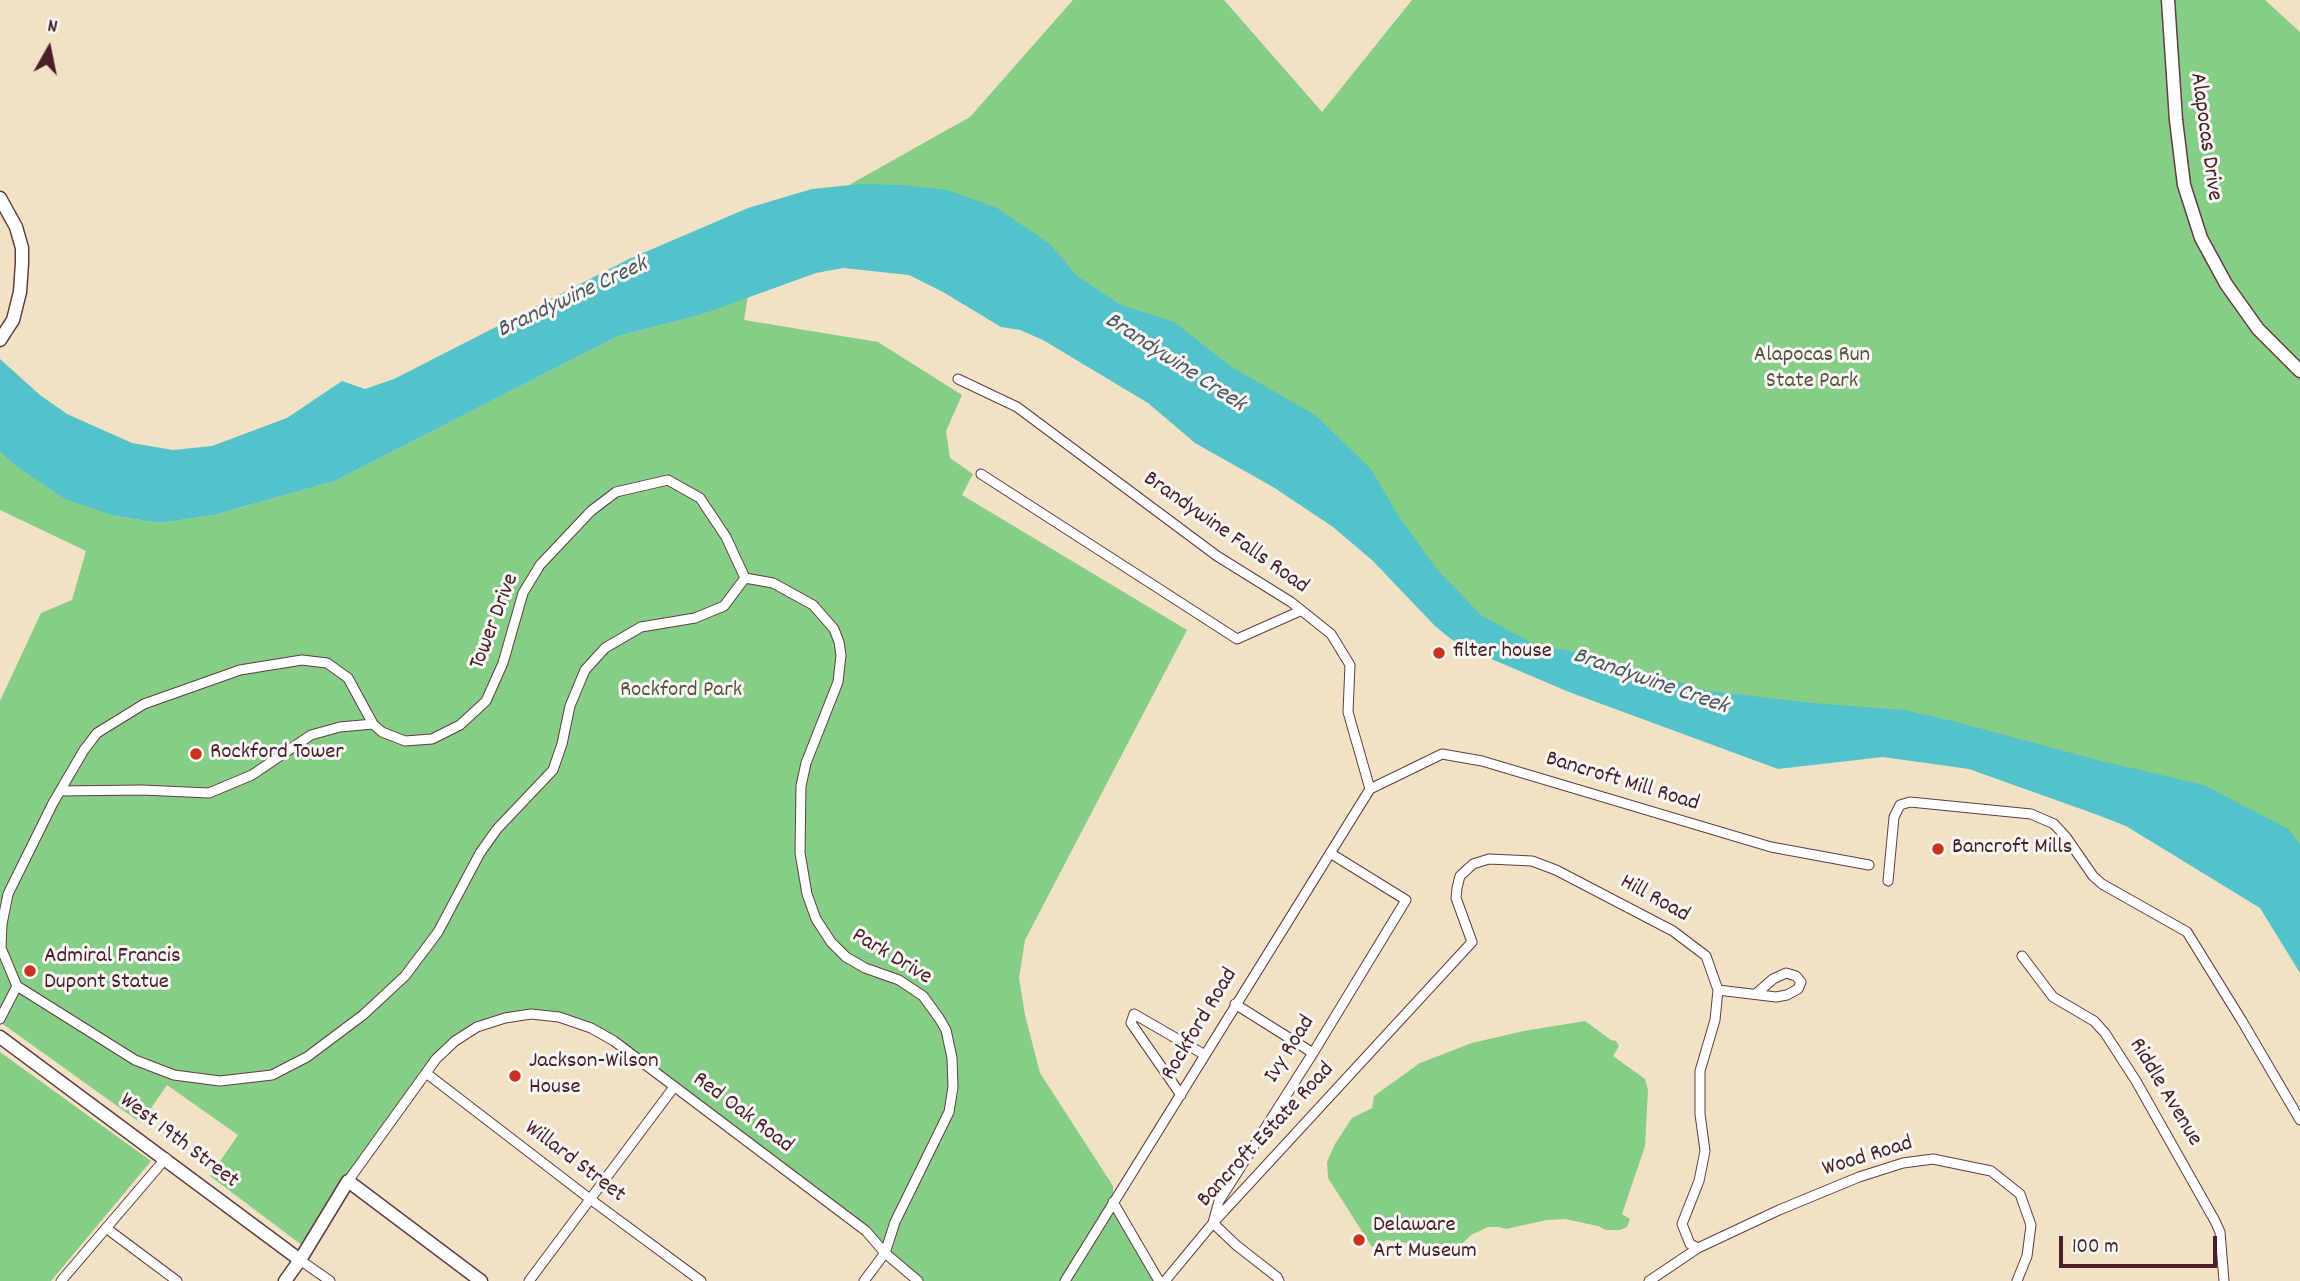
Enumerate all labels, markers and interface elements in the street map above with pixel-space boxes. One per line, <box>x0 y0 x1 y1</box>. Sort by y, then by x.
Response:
north arrow <box>14 14 84 84</box>
text: N <box>46 14 59 42</box>
street label: Alapocas Drive <box>2181 71 2227 203</box>
water label: Brandywine Creek <box>493 252 653 346</box>
water label: Brandywine Creek <box>1098 308 1250 420</box>
park label: Alapocas Run State Park <box>1754 343 1870 397</box>
street label: Brandywine Falls Road <box>1137 467 1313 601</box>
street label: Tower Drive <box>465 570 527 674</box>
place label: filter house <box>1453 639 1552 667</box>
water label: Brandywine Creek <box>1569 643 1731 723</box>
marker: filter house <box>1431 645 1447 661</box>
park label: Rockford Park <box>620 678 742 706</box>
place label: Rockford Tower <box>210 740 344 768</box>
marker: Rockford Tower <box>188 746 204 762</box>
street label: Bancroft Mill Road <box>1542 747 1702 819</box>
place label: Bancroft Mills <box>1952 835 2072 863</box>
marker: Bancroft Mills <box>1930 841 1946 857</box>
street label: Hill Road <box>1614 870 1694 930</box>
street label: Park Drive <box>846 923 936 993</box>
place label: Admiral Francis Dupont Statue <box>44 944 181 998</box>
marker: Admiral Francis Dupont Statue <box>22 963 38 979</box>
street label: Rockford Road <box>1157 964 1245 1086</box>
street label: Ivy Road <box>1260 1011 1322 1089</box>
street label: Riddle Avenue <box>2121 1034 2207 1152</box>
place label: Jackson-Wilson House <box>529 1049 659 1103</box>
street label: Bancroft Estate Road <box>1193 1058 1341 1214</box>
street label: Red Oak Road <box>686 1067 798 1161</box>
marker: Jackson-Wilson House <box>507 1068 523 1084</box>
street label: West 19th Street <box>113 1088 243 1196</box>
street label: Willard Street <box>518 1116 630 1210</box>
street label: Wood Road <box>1820 1131 1916 1185</box>
place label: Delaware Art Museum <box>1373 1213 1477 1267</box>
scale bar <box>2062 1222 2220 1266</box>
marker: Delaware Art Museum <box>1351 1232 1367 1248</box>
text: 100 m <box>2072 1233 2119 1263</box>

